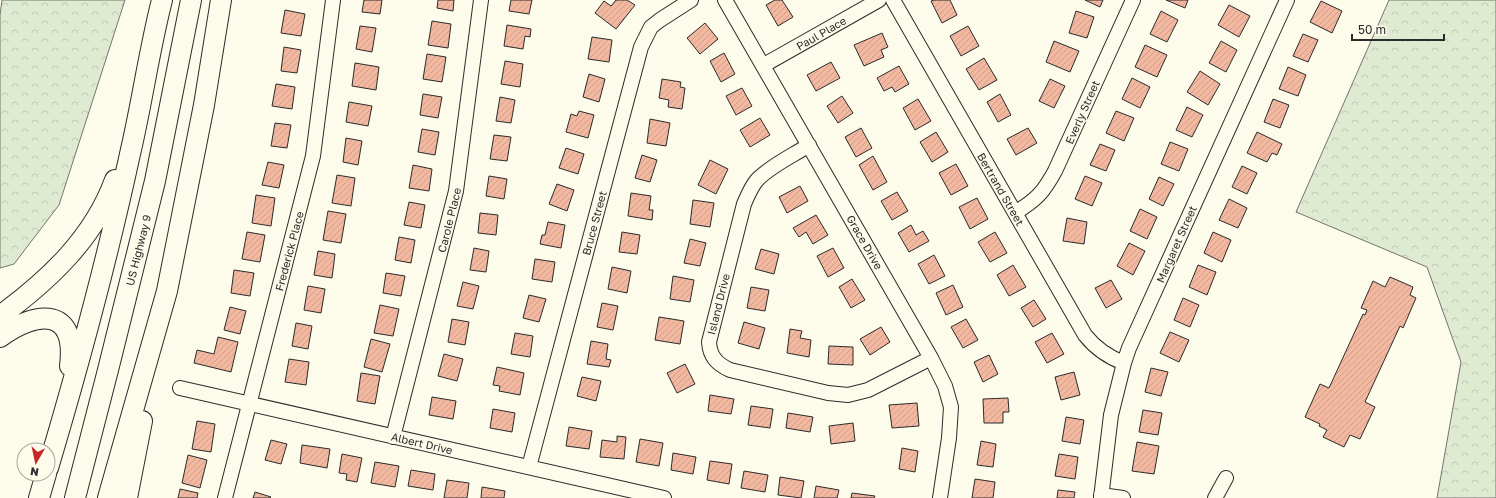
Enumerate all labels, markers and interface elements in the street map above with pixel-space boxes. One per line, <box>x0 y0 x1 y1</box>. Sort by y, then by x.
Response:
street label: Paul Place <box>794 13 848 53</box>
scale bar <box>1352 16 1444 42</box>
text: 50 m <box>1358 22 1386 37</box>
street label: Everly Street <box>1062 78 1102 146</box>
street label: Bertrand Street <box>975 150 1027 228</box>
street label: Carole Place <box>435 186 463 254</box>
street label: Bruce Street <box>579 189 609 257</box>
street label: Margaret Street <box>1153 203 1199 285</box>
street label: Frederick Place <box>272 210 306 292</box>
street label: US Highway 9 <box>123 213 153 287</box>
street label: Grace Drive <box>844 213 886 271</box>
street label: Island Drive <box>704 272 732 336</box>
street label: Albert Drive <box>390 430 454 456</box>
north arrow <box>16 442 56 482</box>
text: N <box>29 465 40 479</box>

